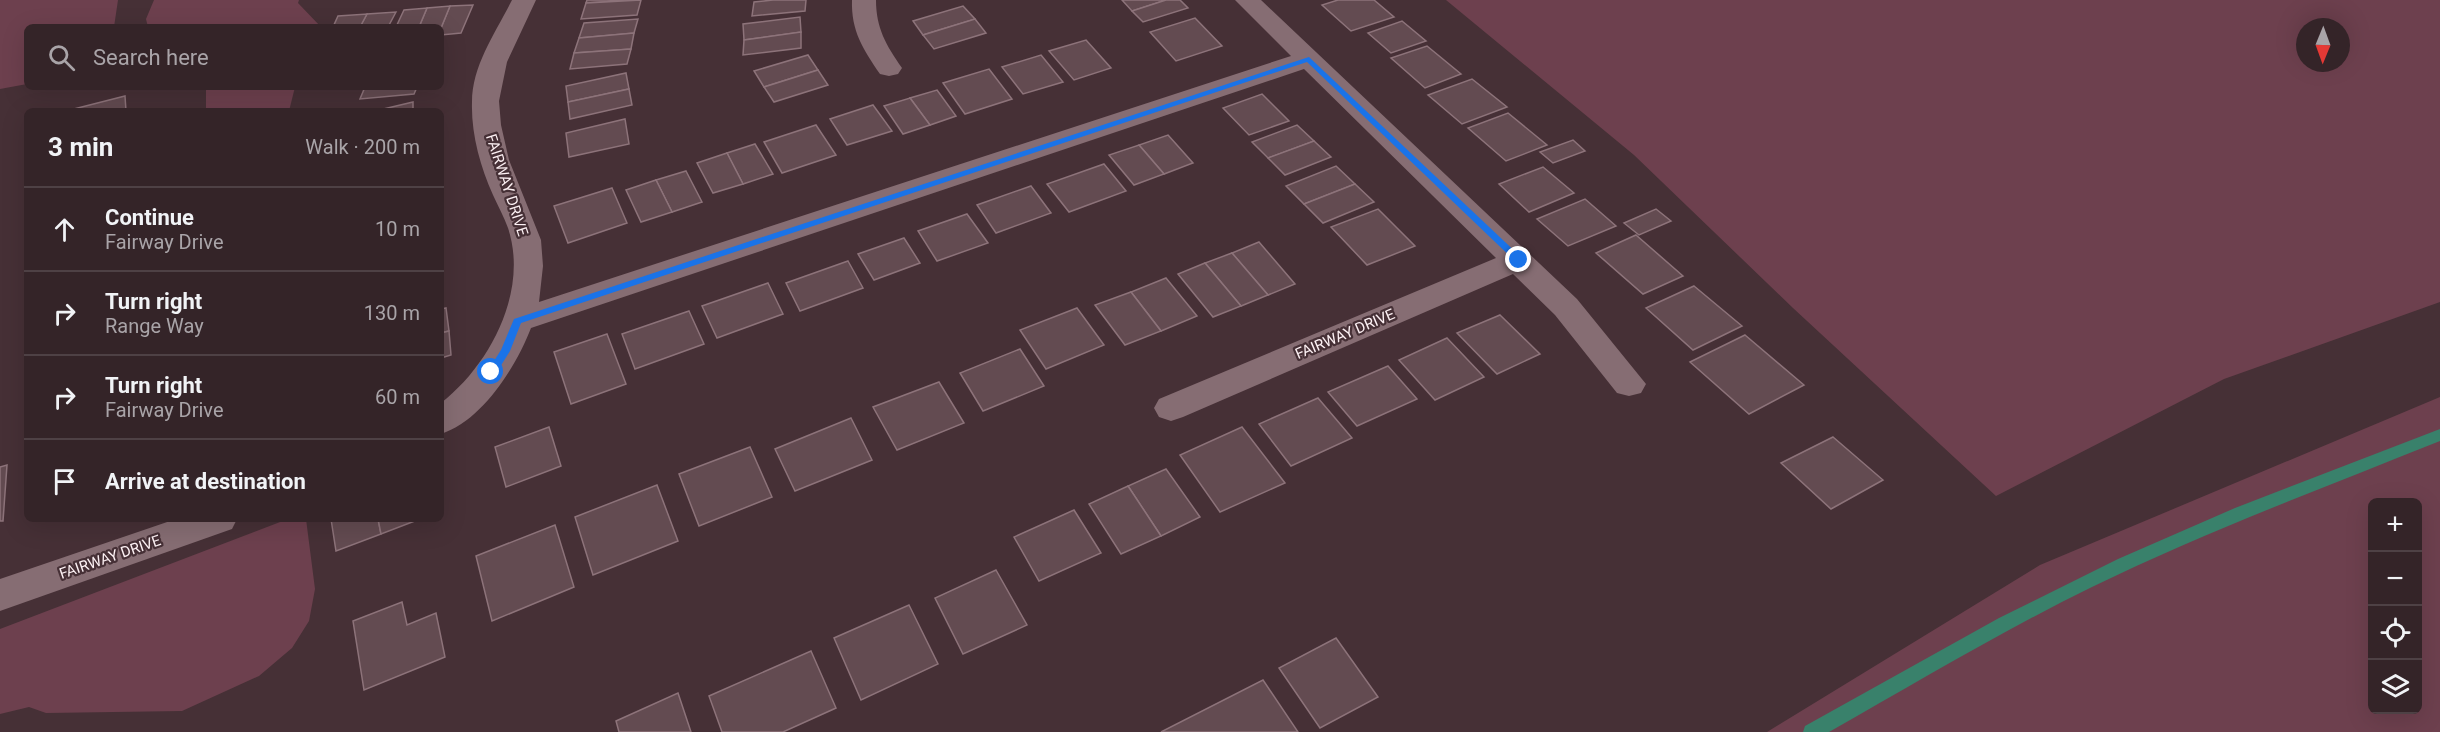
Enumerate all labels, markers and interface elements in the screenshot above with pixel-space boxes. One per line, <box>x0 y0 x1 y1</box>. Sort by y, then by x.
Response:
north arrow <box>2296 18 2350 72</box>
search box <box>24 24 444 90</box>
icon: search <box>45 41 78 74</box>
text: Search here <box>93 45 209 70</box>
text: 3 min <box>48 132 113 162</box>
street label: FAIRWAY DRIVE <box>482 132 532 239</box>
text: Walk · 200 m <box>305 135 420 159</box>
text: Continue <box>105 205 194 230</box>
icon: ahead <box>48 213 81 246</box>
text: 10 m <box>375 217 420 241</box>
text: Fairway Drive <box>105 230 224 254</box>
route end <box>1505 246 1531 272</box>
text: Turn right <box>105 289 202 314</box>
icon: right <box>48 297 81 330</box>
text: 130 m <box>364 301 420 325</box>
street label: FAIRWAY DRIVE <box>1293 305 1398 363</box>
text: Range Way <box>105 314 204 338</box>
route start <box>477 358 503 384</box>
text: Turn right <box>105 373 202 398</box>
icon: right <box>48 381 81 414</box>
text: 60 m <box>375 385 420 409</box>
text: Fairway Drive <box>105 398 224 422</box>
icon: arrive <box>48 465 81 498</box>
text: Arrive at destination <box>105 469 306 494</box>
map controls <box>2368 498 2422 714</box>
button: + <box>2368 498 2422 552</box>
street label: FAIRWAY DRIVE <box>57 531 164 583</box>
button: − <box>2368 552 2422 606</box>
button: locate <box>2368 606 2422 660</box>
button: layers <box>2368 660 2422 714</box>

